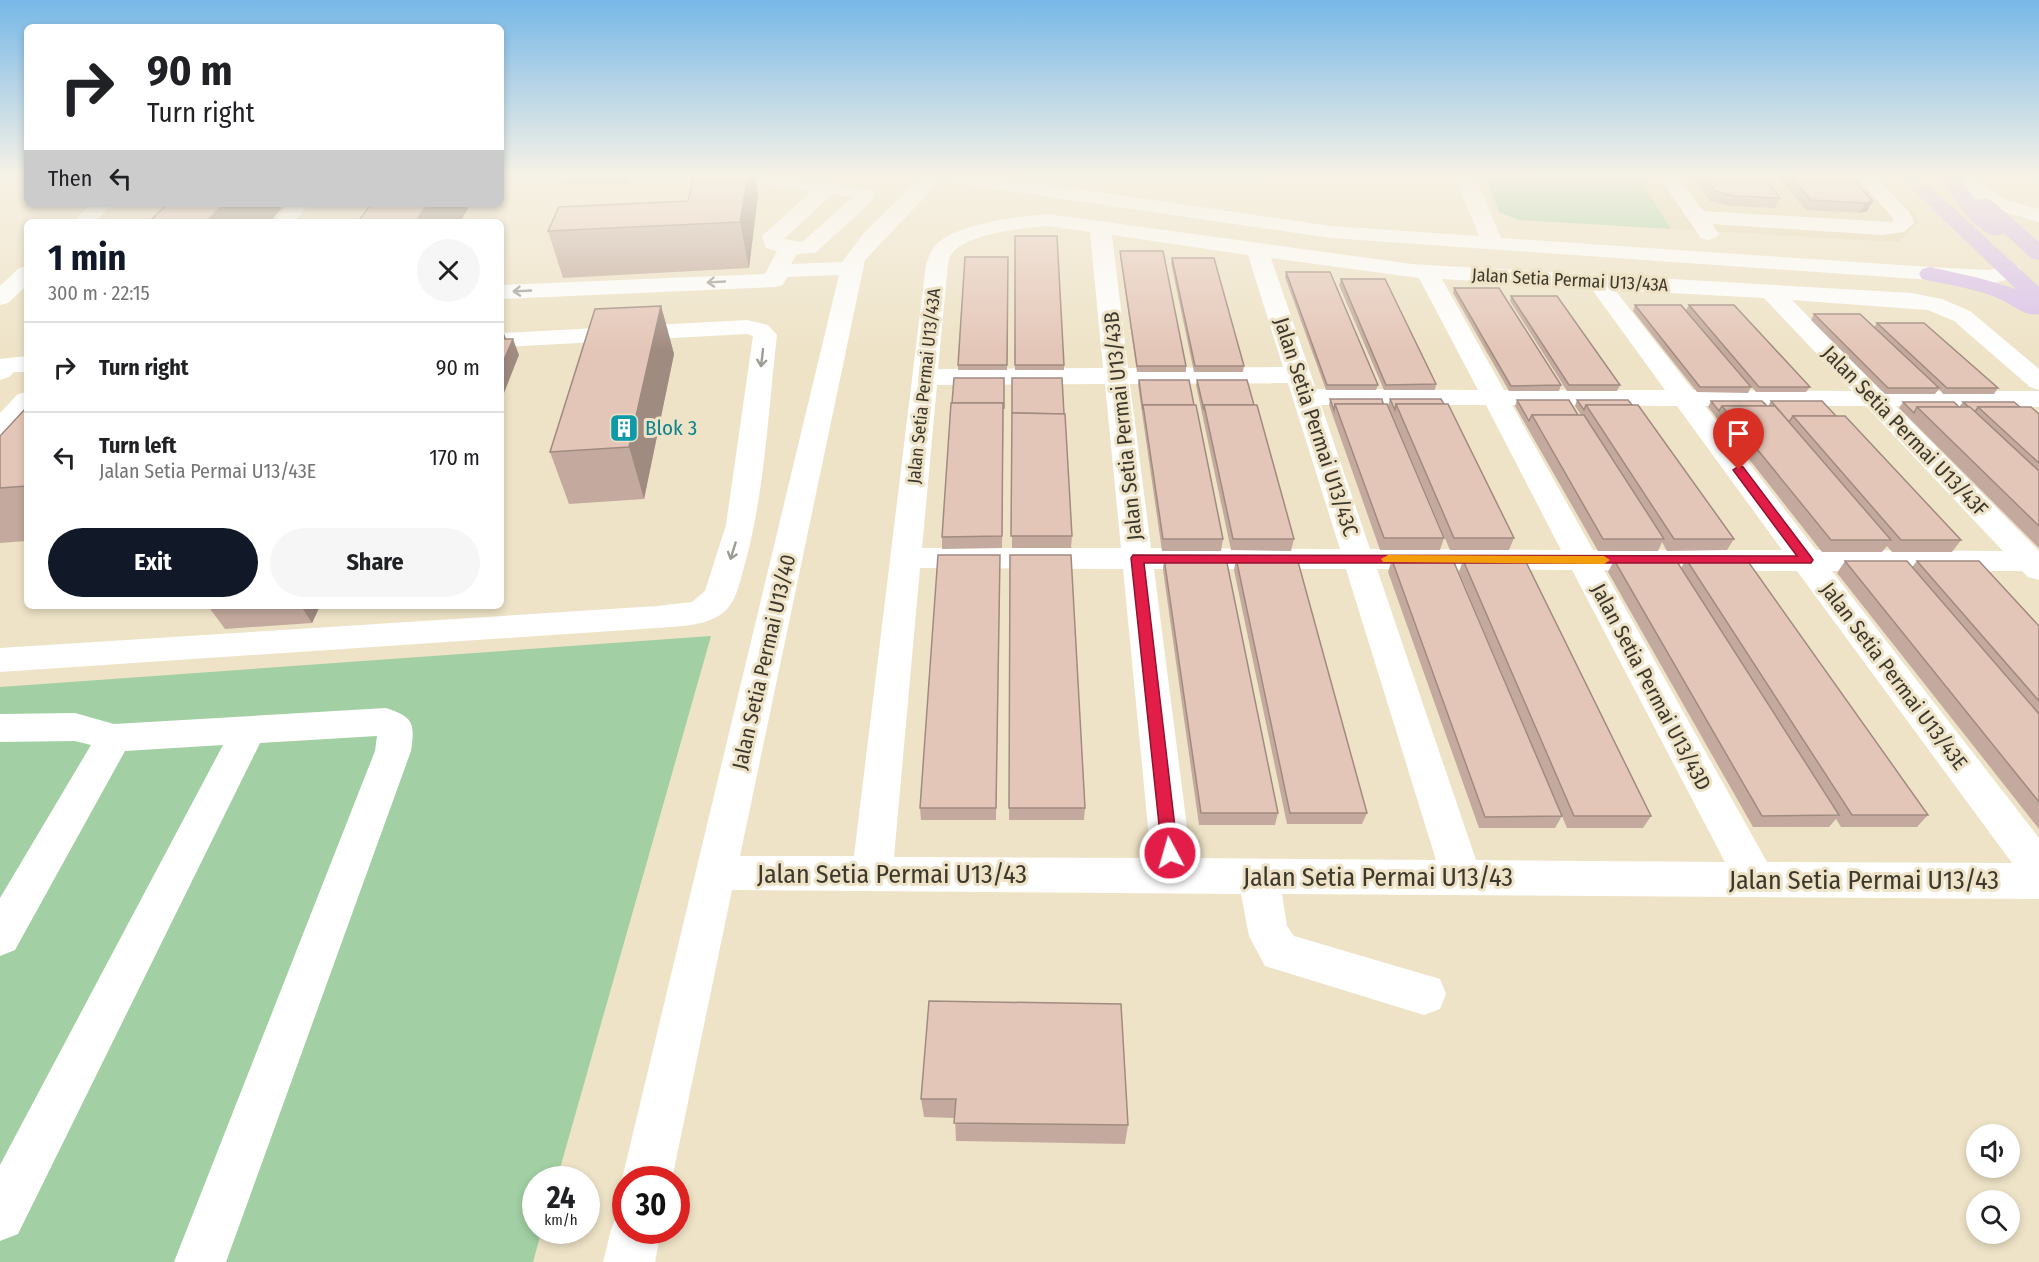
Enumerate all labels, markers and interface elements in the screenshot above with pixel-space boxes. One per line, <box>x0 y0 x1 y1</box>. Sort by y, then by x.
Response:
text: 90 m <box>147 46 232 96</box>
icon: right <box>48 48 126 126</box>
text: Turn right <box>147 97 255 129</box>
icon: left <box>104 162 137 195</box>
text: Then <box>48 165 92 192</box>
text: 1 min <box>48 236 126 280</box>
button: close <box>417 239 480 302</box>
street label: Jalan Setia Permai U13/43A <box>1471 264 1669 296</box>
one-way arrow <box>707 277 727 288</box>
text: 300 m · 22:15 <box>48 281 150 305</box>
one-way arrow <box>512 286 532 297</box>
street label: Jalan Setia Permai U13/43A <box>903 287 945 485</box>
street label: Jalan Setia Permai U13/43B <box>1098 310 1148 542</box>
street label: Jalan Setia Permai U13/43C <box>1268 314 1364 540</box>
street label: Jalan Setia Permai U13/43F <box>1817 340 1993 522</box>
one-way arrow <box>757 348 768 368</box>
icon: right <box>48 351 81 384</box>
text: Turn right <box>99 354 188 381</box>
text: 90 m <box>436 354 480 381</box>
pin <box>1713 408 1764 470</box>
building icon: Blok 3 <box>608 412 640 444</box>
place label: Blok 3 <box>645 415 697 441</box>
icon: arrive <box>1722 417 1755 450</box>
text: Turn left <box>99 432 177 459</box>
icon: left <box>48 441 81 474</box>
text: 170 m <box>429 444 480 471</box>
text: Jalan Setia Permai U13/43E <box>99 459 316 483</box>
button: Exit <box>48 528 258 597</box>
button: Share <box>270 528 480 597</box>
one-way arrow <box>727 541 738 560</box>
street label: Jalan Setia Permai U13/40 <box>727 552 801 772</box>
street label: Jalan Setia Permai U13/43E <box>1815 577 1973 775</box>
street label: Jalan Setia Permai U13/43D <box>1585 579 1717 795</box>
position arrow <box>1138 821 1202 885</box>
street label: Jalan Setia Permai U13/43 <box>757 859 1027 890</box>
street label: Jalan Setia Permai U13/43 <box>1243 862 1513 893</box>
street label: Jalan Setia Permai U13/43 <box>1729 865 1999 896</box>
map controls <box>1966 1124 2020 1244</box>
button: sound <box>1966 1124 2020 1178</box>
speed limit sign: 30 <box>612 1166 690 1244</box>
text: 24 <box>547 1180 575 1216</box>
button: search <box>1966 1190 2020 1244</box>
text: km/h <box>544 1211 578 1229</box>

